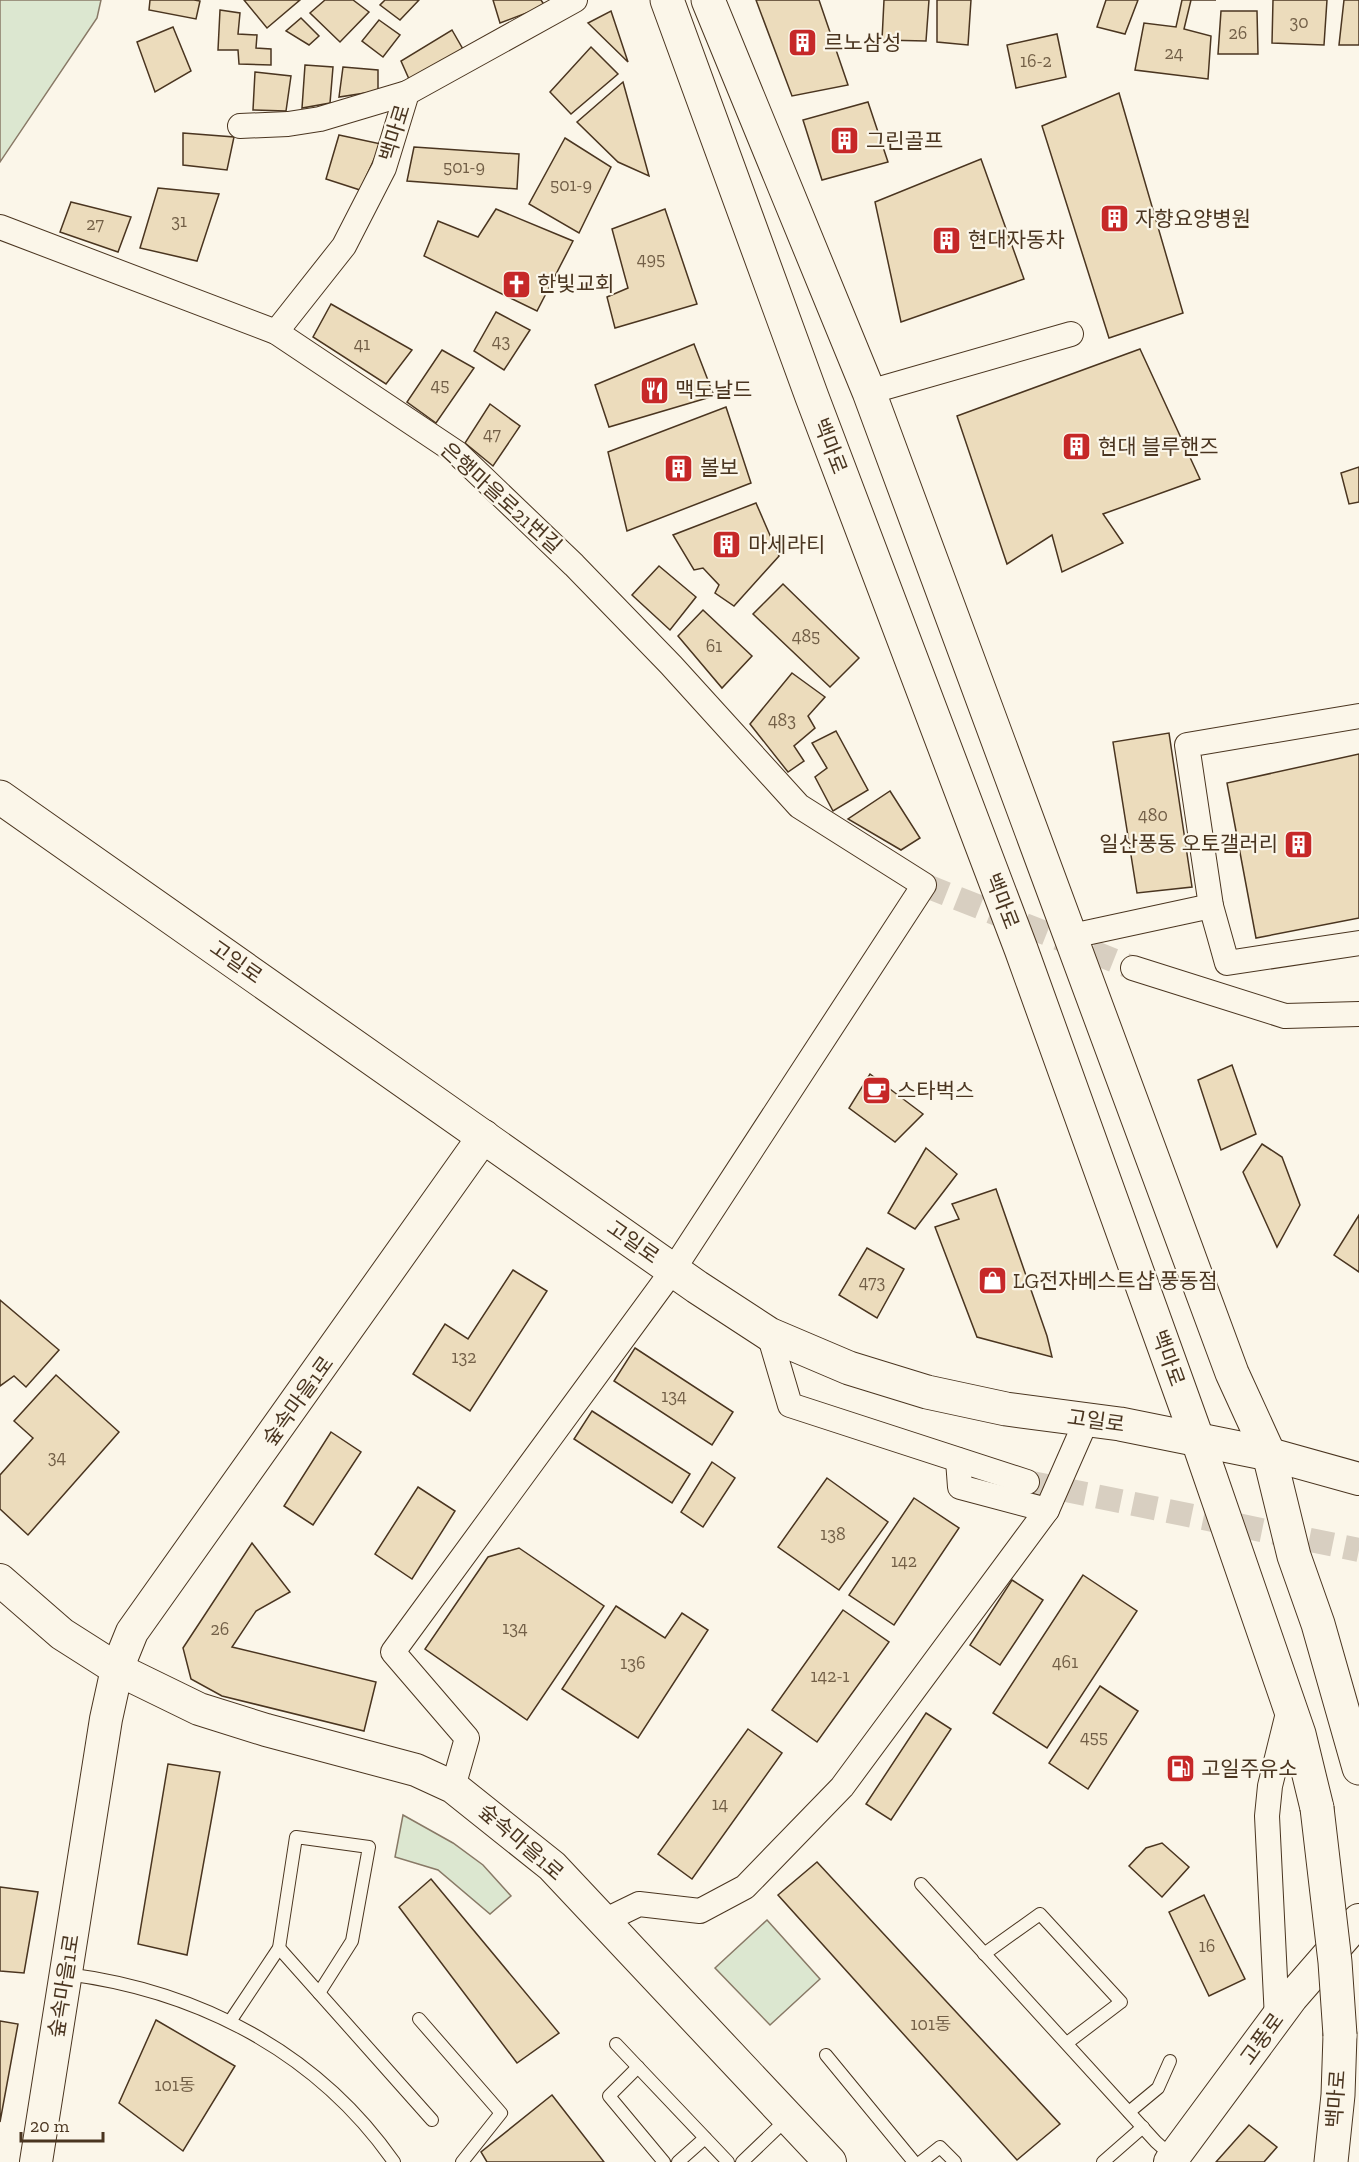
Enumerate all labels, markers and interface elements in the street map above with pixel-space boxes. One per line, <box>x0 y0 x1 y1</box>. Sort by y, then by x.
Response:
house number: 30 <box>1289 11 1309 33</box>
house number: 26 <box>1229 22 1247 44</box>
building icon: 르노삼성 <box>787 27 819 59</box>
place label: 르노삼성 <box>824 30 901 55</box>
house number: 24 <box>1165 42 1184 64</box>
house number: 16-2 <box>1020 50 1052 72</box>
street label: 백마로 <box>374 101 415 164</box>
building icon: 그린골프 <box>829 125 861 157</box>
place label: 그린골프 <box>866 128 943 153</box>
house number: 501-9 <box>443 156 485 178</box>
house number: 501-9 <box>550 174 592 196</box>
building icon: 자향요양병원 <box>1098 203 1130 235</box>
place label: 자향요양병원 <box>1135 206 1251 231</box>
house number: 31 <box>171 210 187 232</box>
house number: 27 <box>86 213 104 235</box>
building icon: 현대자동차 <box>931 224 963 256</box>
place label: 현대자동차 <box>968 227 1065 252</box>
house number: 495 <box>637 248 665 270</box>
church icon: 한빛교회 <box>500 268 532 300</box>
place label: 한빛교회 <box>537 271 614 296</box>
house number: 43 <box>492 330 510 352</box>
house number: 41 <box>354 333 370 355</box>
house number: 45 <box>431 374 449 396</box>
restaurant icon: 맥도날드 <box>638 374 670 406</box>
place label: 맥도날드 <box>675 377 752 402</box>
street label: 백마로 <box>808 414 853 477</box>
house number: 47 <box>483 423 501 445</box>
building icon: 현대 블루핸즈 <box>1061 431 1093 463</box>
place label: 현대 블루핸즈 <box>1098 434 1219 459</box>
street label: 은행마을로21번길 <box>436 437 567 558</box>
building icon: 볼보 <box>663 452 695 484</box>
place label: 볼보 <box>700 455 739 480</box>
building icon: 마세라티 <box>711 529 743 561</box>
place label: 마세라티 <box>748 532 825 557</box>
house number: 485 <box>792 625 820 647</box>
house number: 61 <box>706 635 722 657</box>
house number: 483 <box>768 709 796 731</box>
house number: 480 <box>1138 804 1168 826</box>
building icon: 일산풍동 오토갤러리 <box>1283 828 1315 860</box>
place label: 일산풍동 오토갤러리 <box>1099 831 1278 856</box>
street label: 백마로 <box>980 869 1025 932</box>
street label: 고일로 <box>205 935 267 988</box>
cafe icon: 스타벅스 <box>860 1075 892 1107</box>
place label: 스타벅스 <box>897 1078 974 1103</box>
street label: 고일로 <box>602 1215 664 1268</box>
shop icon: LG전자베스트샵 풍동점 <box>976 1265 1008 1297</box>
place label: LG전자베스트샵 풍동점 <box>1013 1268 1218 1293</box>
house number: 473 <box>859 1271 886 1293</box>
street label: 백마로 <box>1147 1326 1190 1389</box>
house number: 132 <box>451 1346 477 1368</box>
street label: 숲속마을1로 <box>257 1351 338 1450</box>
house number: 134 <box>661 1385 687 1407</box>
street label: 고일로 <box>1066 1404 1127 1437</box>
house number: 34 <box>48 1446 67 1468</box>
house number: 138 <box>820 1523 846 1545</box>
house number: 142 <box>891 1550 917 1572</box>
house number: 134 <box>502 1617 528 1639</box>
house number: 26 <box>211 1618 229 1640</box>
house number: 461 <box>1052 1651 1078 1673</box>
house number: 136 <box>620 1652 646 1674</box>
house number: 142-1 <box>811 1665 849 1687</box>
house number: 455 <box>1080 1726 1108 1748</box>
fuel station icon: 고일주유소 <box>1164 1753 1196 1785</box>
place label: 고일주유소 <box>1201 1756 1298 1781</box>
house number: 14 <box>712 1793 729 1815</box>
street label: 숲속마을1로 <box>474 1798 569 1885</box>
street label: 숲속마을1로 <box>43 1932 84 2040</box>
house number: 16 <box>1199 1935 1215 1957</box>
street label: 고풍로 <box>1234 2008 1289 2070</box>
house number: 101동 <box>911 2013 951 2035</box>
street label: 백마로 <box>1321 2069 1350 2129</box>
house number: 101동 <box>155 2074 195 2096</box>
scale bar <box>21 2105 104 2143</box>
text: 20 m <box>30 2115 70 2137</box>

